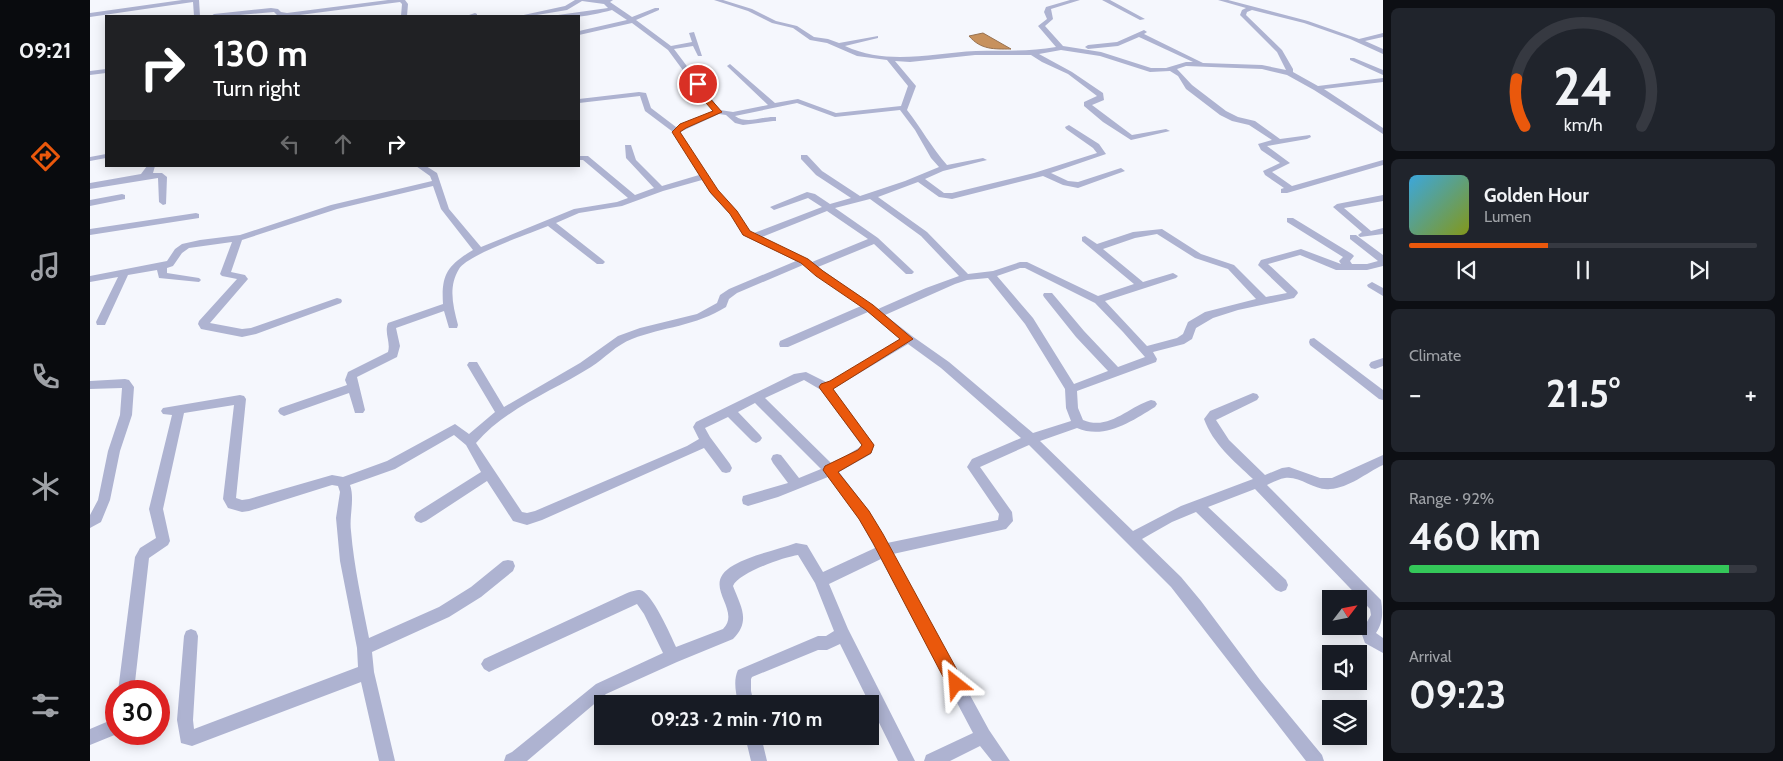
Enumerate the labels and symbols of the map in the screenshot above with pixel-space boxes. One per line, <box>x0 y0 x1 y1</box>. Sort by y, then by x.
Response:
pin <box>677 63 719 105</box>
north arrow <box>1322 590 1368 635</box>
position arrow <box>929 657 981 709</box>
speed limit sign: 30 <box>105 680 170 745</box>

